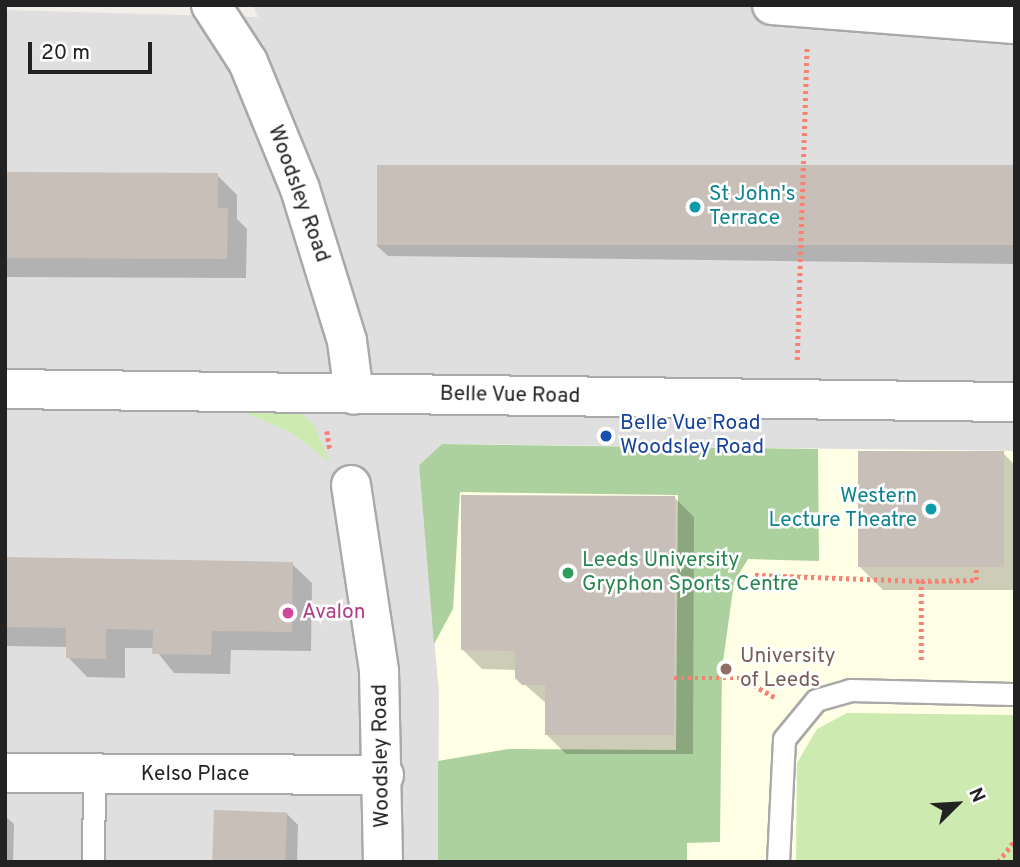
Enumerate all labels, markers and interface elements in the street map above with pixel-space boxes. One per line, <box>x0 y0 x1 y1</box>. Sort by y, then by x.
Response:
scale bar <box>32 28 156 72</box>
text: 20 m <box>41 40 90 67</box>
street label: Woodsley Road <box>262 122 334 266</box>
place label: St John's Terrace <box>709 182 796 232</box>
marker: St John's Terrace <box>687 199 703 215</box>
street label: Belle Vue Road <box>439 382 581 410</box>
place label: Belle Vue Road Woodsley Road <box>620 411 764 461</box>
marker: Belle Vue Road Woodsley Road <box>598 428 614 444</box>
place label: Western Lecture Theatre <box>768 484 917 534</box>
marker: Western Lecture Theatre <box>923 501 939 517</box>
place label: Leeds University Gryphon Sports Centre <box>582 548 799 598</box>
marker: Leeds University Gryphon Sports Centre <box>560 565 576 581</box>
place label: Avalon <box>302 600 366 626</box>
marker: Avalon <box>280 605 296 621</box>
place label: University of Leeds <box>740 644 836 694</box>
marker: University of Leeds <box>718 661 734 677</box>
street label: Woodsley Road <box>368 684 396 828</box>
street label: Kelso Place <box>141 762 249 788</box>
north arrow <box>922 769 992 839</box>
text: N <box>962 784 990 807</box>

